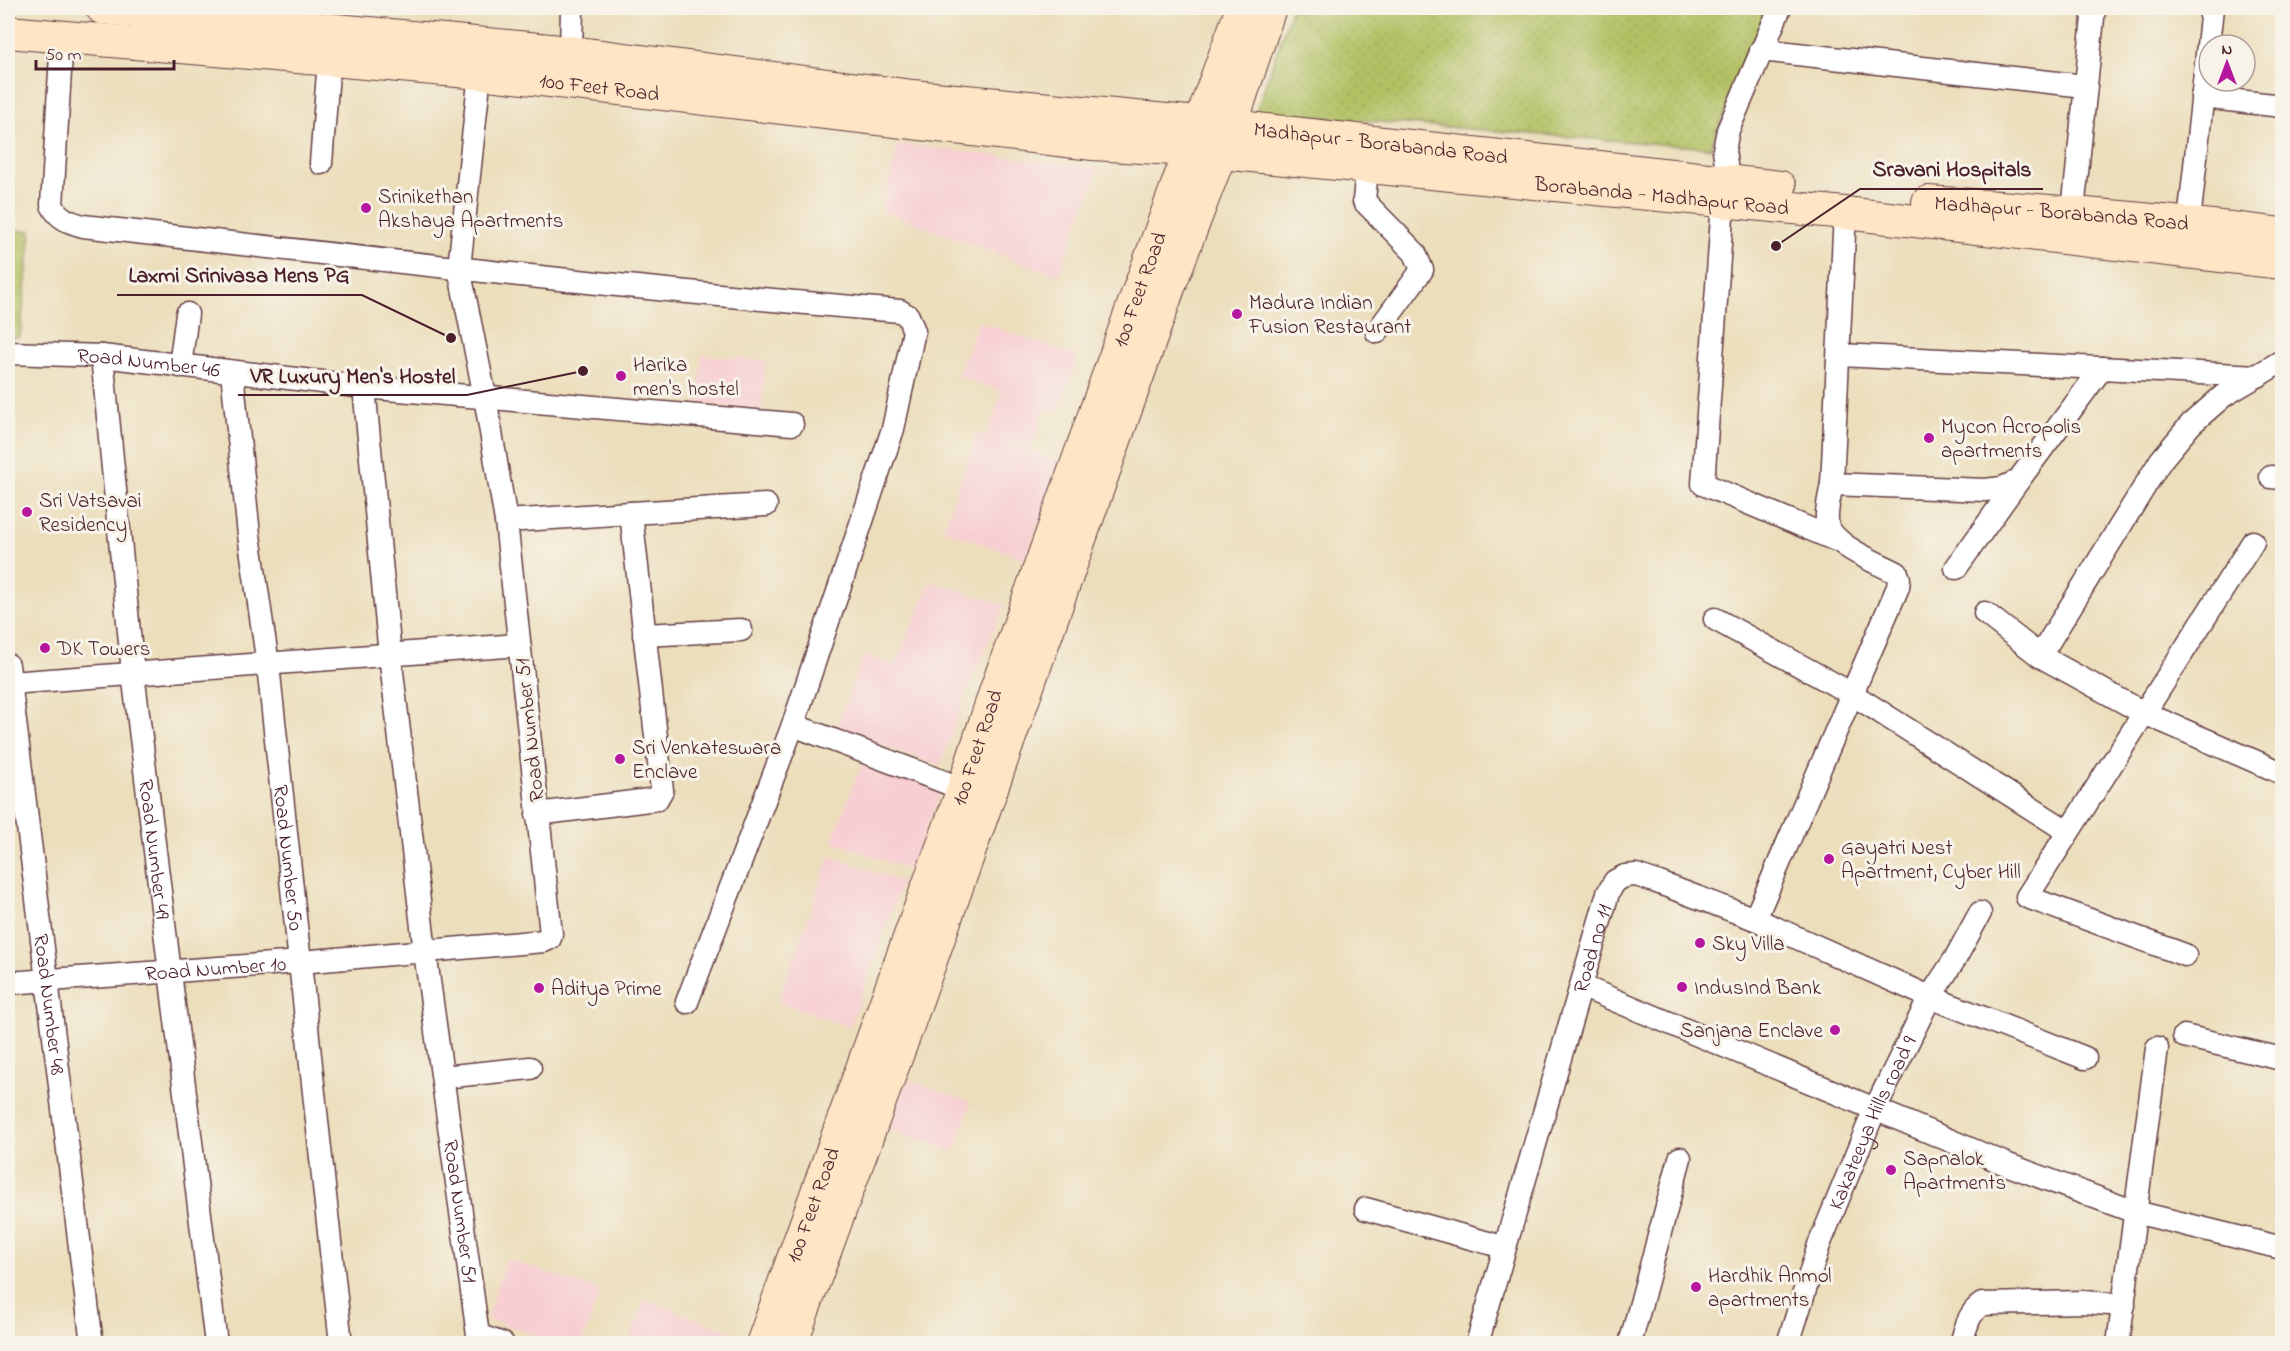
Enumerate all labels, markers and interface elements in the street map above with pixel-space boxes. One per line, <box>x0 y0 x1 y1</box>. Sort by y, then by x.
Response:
scale bar <box>36 33 174 71</box>
north arrow <box>2197 33 2257 93</box>
text: N <box>2222 38 2233 62</box>
text: 50 m <box>45 43 82 69</box>
street label: 100 Feet Road <box>538 67 661 111</box>
street label: Madhapur - Borabanda Road <box>1252 116 1509 174</box>
callout: Sravani Hospitals <box>1860 149 2043 189</box>
text: Sravani Hospitals <box>1872 155 2032 187</box>
street label: Borabanda - Madhapur Road <box>1532 170 1790 225</box>
place label: Srinikethan Akshaya Apartments <box>378 183 563 239</box>
street label: Madhapur - Borabanda Road <box>1933 189 2190 240</box>
marker: Srinikethan Akshaya Apartments <box>359 201 373 215</box>
street label: 100 Feet Road <box>1106 228 1176 352</box>
callout: Laxmi Srinivasa Mens PG <box>117 255 362 295</box>
text: Laxmi Srinivasa Mens PG <box>128 261 350 293</box>
place label: Madura Indian Fusion Restaurant <box>1248 289 1411 343</box>
marker: Madura Indian Fusion Restaurant <box>1230 307 1244 321</box>
street label: Road Number 46 <box>77 342 221 387</box>
place label: Harika men's hostel <box>633 351 739 405</box>
callout: VR Luxury Men's Hostel <box>238 355 467 395</box>
text: VR Luxury Men's Hostel <box>250 362 456 395</box>
marker: Harika men's hostel <box>614 369 628 383</box>
place label: Mycon Acropolis apartments <box>1941 413 2081 467</box>
marker: Mycon Acropolis apartments <box>1922 431 1936 445</box>
place label: Sri Vatsavai Residency <box>39 487 142 543</box>
marker: Sri Vatsavai Residency <box>20 505 34 519</box>
place label: DK Towers <box>56 635 150 665</box>
marker: DK Towers <box>38 641 52 655</box>
street label: Road Number 51 <box>508 656 553 803</box>
street label: 100 Feet Road <box>945 686 1012 810</box>
place label: Sri Venkateswara Enclave <box>632 734 781 788</box>
marker: Sri Venkateswara Enclave <box>613 752 627 766</box>
street label: Road Number 49 <box>129 778 176 922</box>
street label: Road Number 50 <box>264 783 309 932</box>
place label: Gayatri Nest Apartment, Cyber Hill <box>1841 834 2021 890</box>
marker: Gayatri Nest Apartment, Cyber Hill <box>1822 852 1836 866</box>
street label: Road no 11 <box>1567 901 1621 997</box>
place label: Sky Villa <box>1712 930 1785 962</box>
street label: Road Number 48 <box>24 932 72 1077</box>
marker: Sky Villa <box>1693 936 1707 950</box>
street label: Road Number 10 <box>144 950 287 990</box>
place label: IndusInd Bank <box>1694 974 1822 1004</box>
place label: Aditya Prime <box>551 975 662 1007</box>
marker: IndusInd Bank <box>1675 980 1689 994</box>
marker: Aditya Prime <box>532 981 546 995</box>
place label: Sanjana Enclave <box>1680 1017 1824 1047</box>
marker: Sanjana Enclave <box>1828 1023 1842 1037</box>
street label: Kakateeya Hills road 9 <box>1822 1031 1926 1215</box>
street label: Road Number 51 <box>434 1138 484 1285</box>
street label: 100 Feet Road <box>780 1144 849 1267</box>
place label: Sapnalok Apartments <box>1903 1145 2006 1199</box>
marker: Sapnalok Apartments <box>1884 1163 1898 1177</box>
place label: Hardhik Anmol apartments <box>1708 1262 1831 1316</box>
marker: Hardhik Anmol apartments <box>1689 1280 1703 1294</box>

